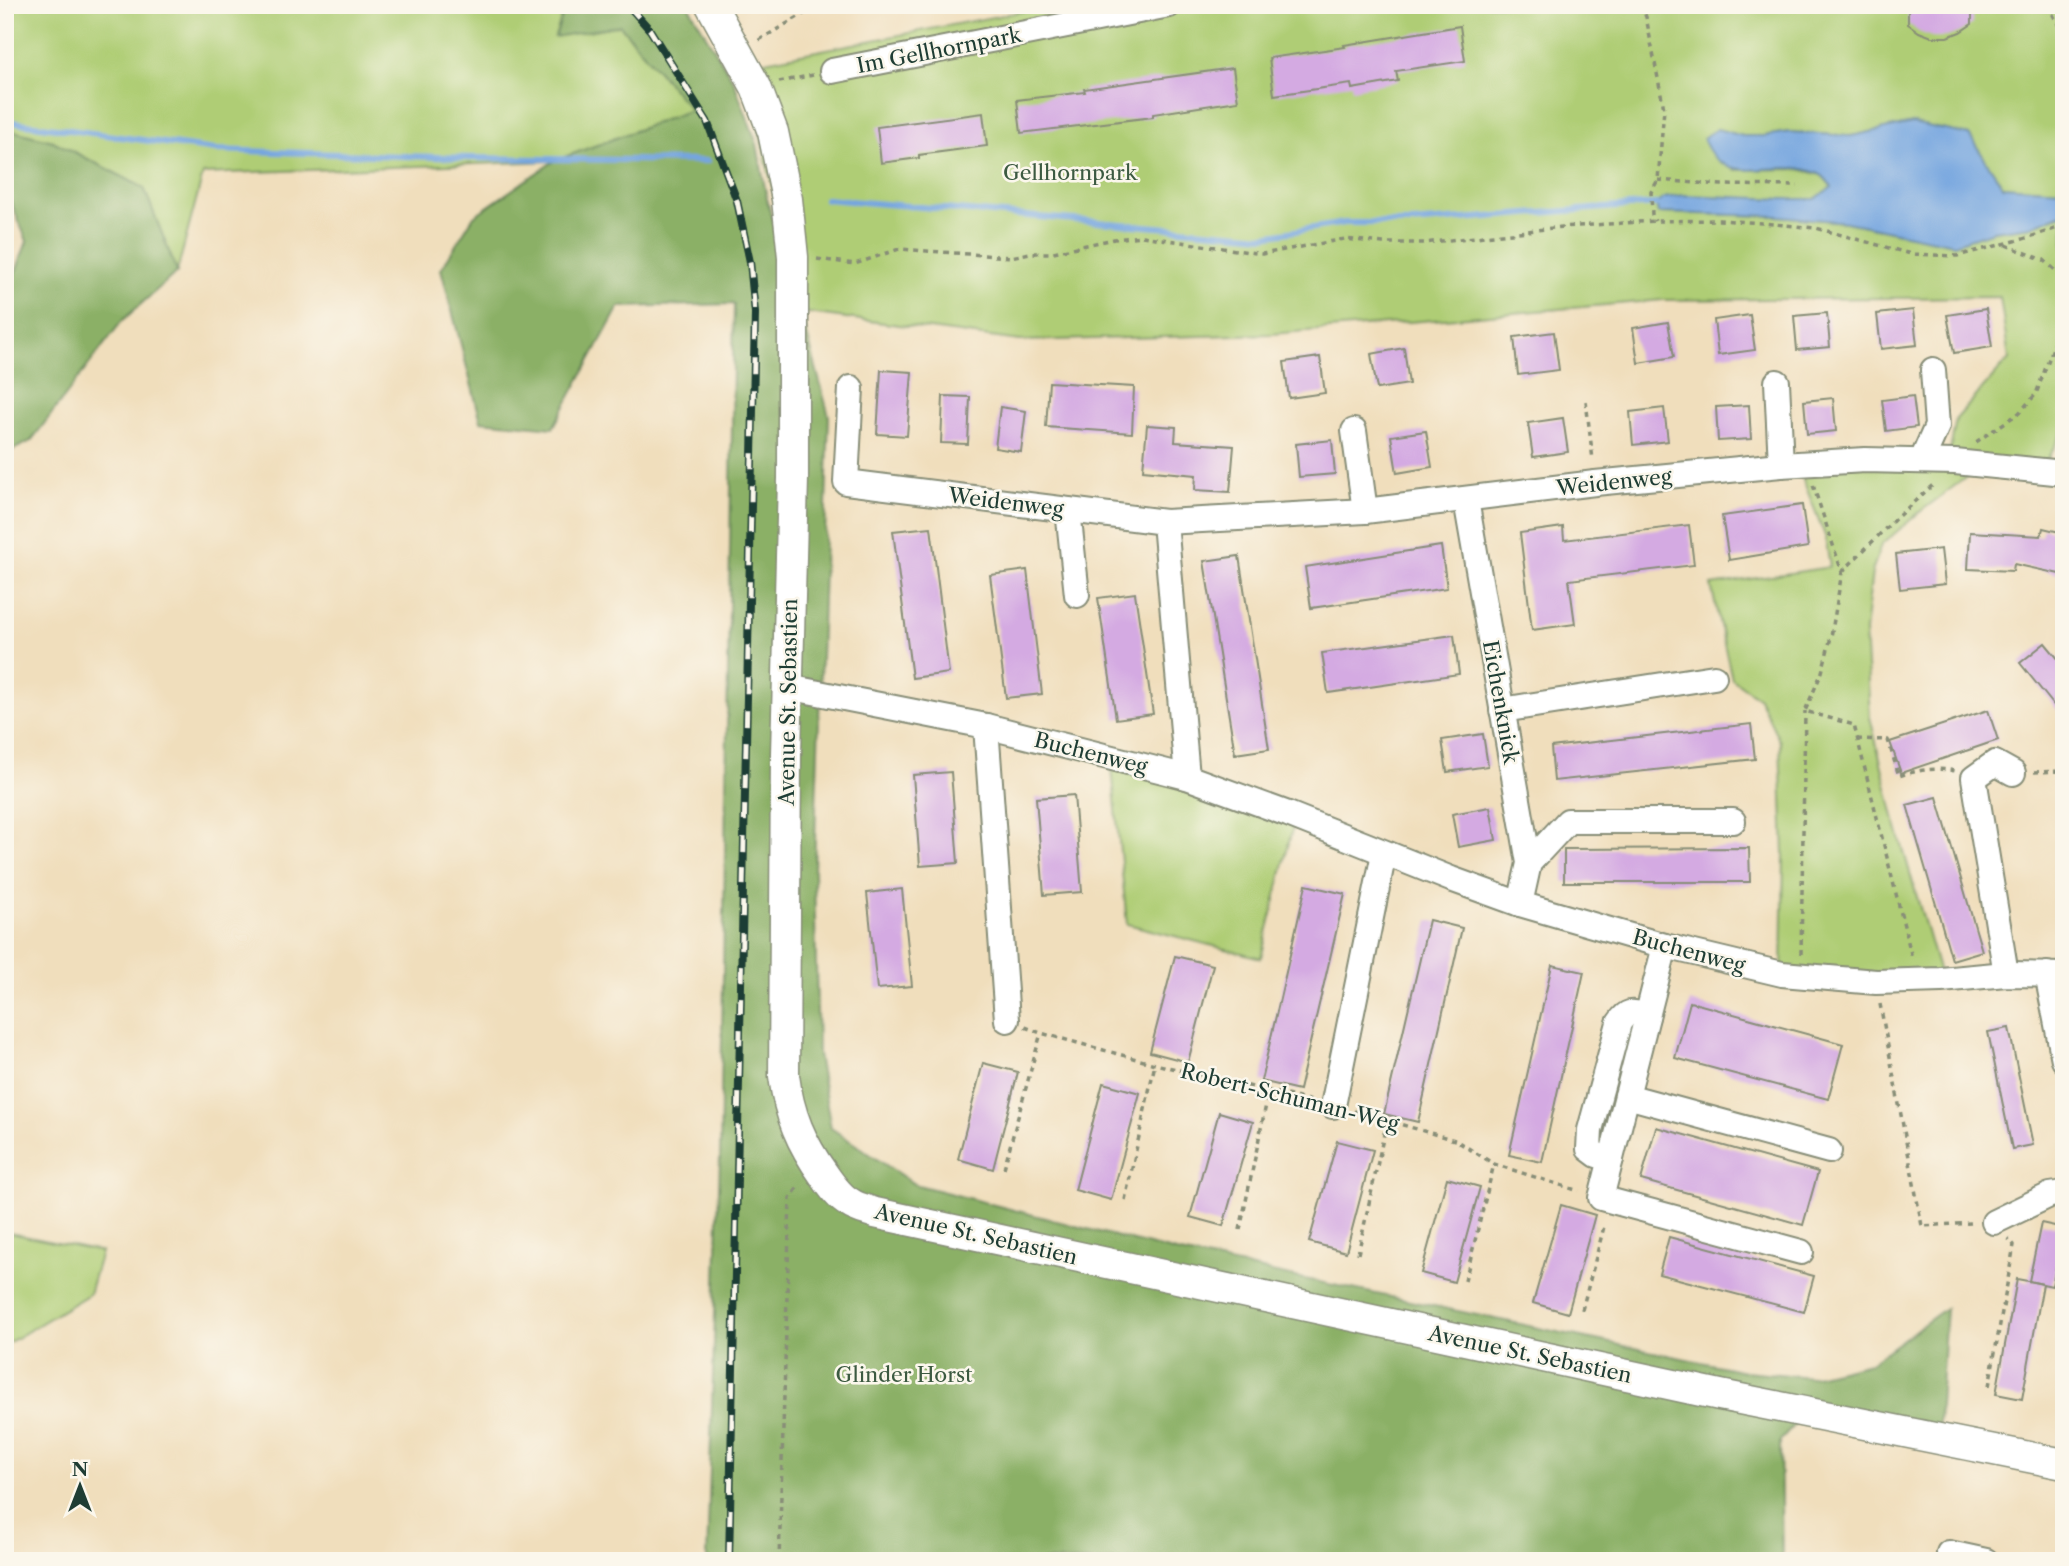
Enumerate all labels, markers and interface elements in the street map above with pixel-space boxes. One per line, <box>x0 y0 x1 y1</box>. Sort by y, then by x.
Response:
street label: Im Gellhornpark <box>855 22 1024 78</box>
park label: Gellhornpark <box>1003 160 1138 185</box>
street label: Weidenweg <box>1554 463 1674 501</box>
street label: Weidenweg <box>946 482 1066 522</box>
street label: Avenue St. Sebastien <box>774 598 802 807</box>
street label: Eichenknick <box>1478 638 1524 766</box>
street label: Buchenweg <box>1032 727 1151 779</box>
street label: Buchenweg <box>1630 924 1749 978</box>
street label: Robert-Schuman-Weg <box>1178 1058 1403 1137</box>
street label: Avenue St. Sebastien <box>871 1198 1080 1269</box>
street label: Avenue St. Sebastien <box>1425 1320 1634 1388</box>
park label: Glinder Horst <box>836 1362 973 1387</box>
north arrow <box>46 1450 116 1520</box>
text: N <box>72 1458 88 1481</box>

